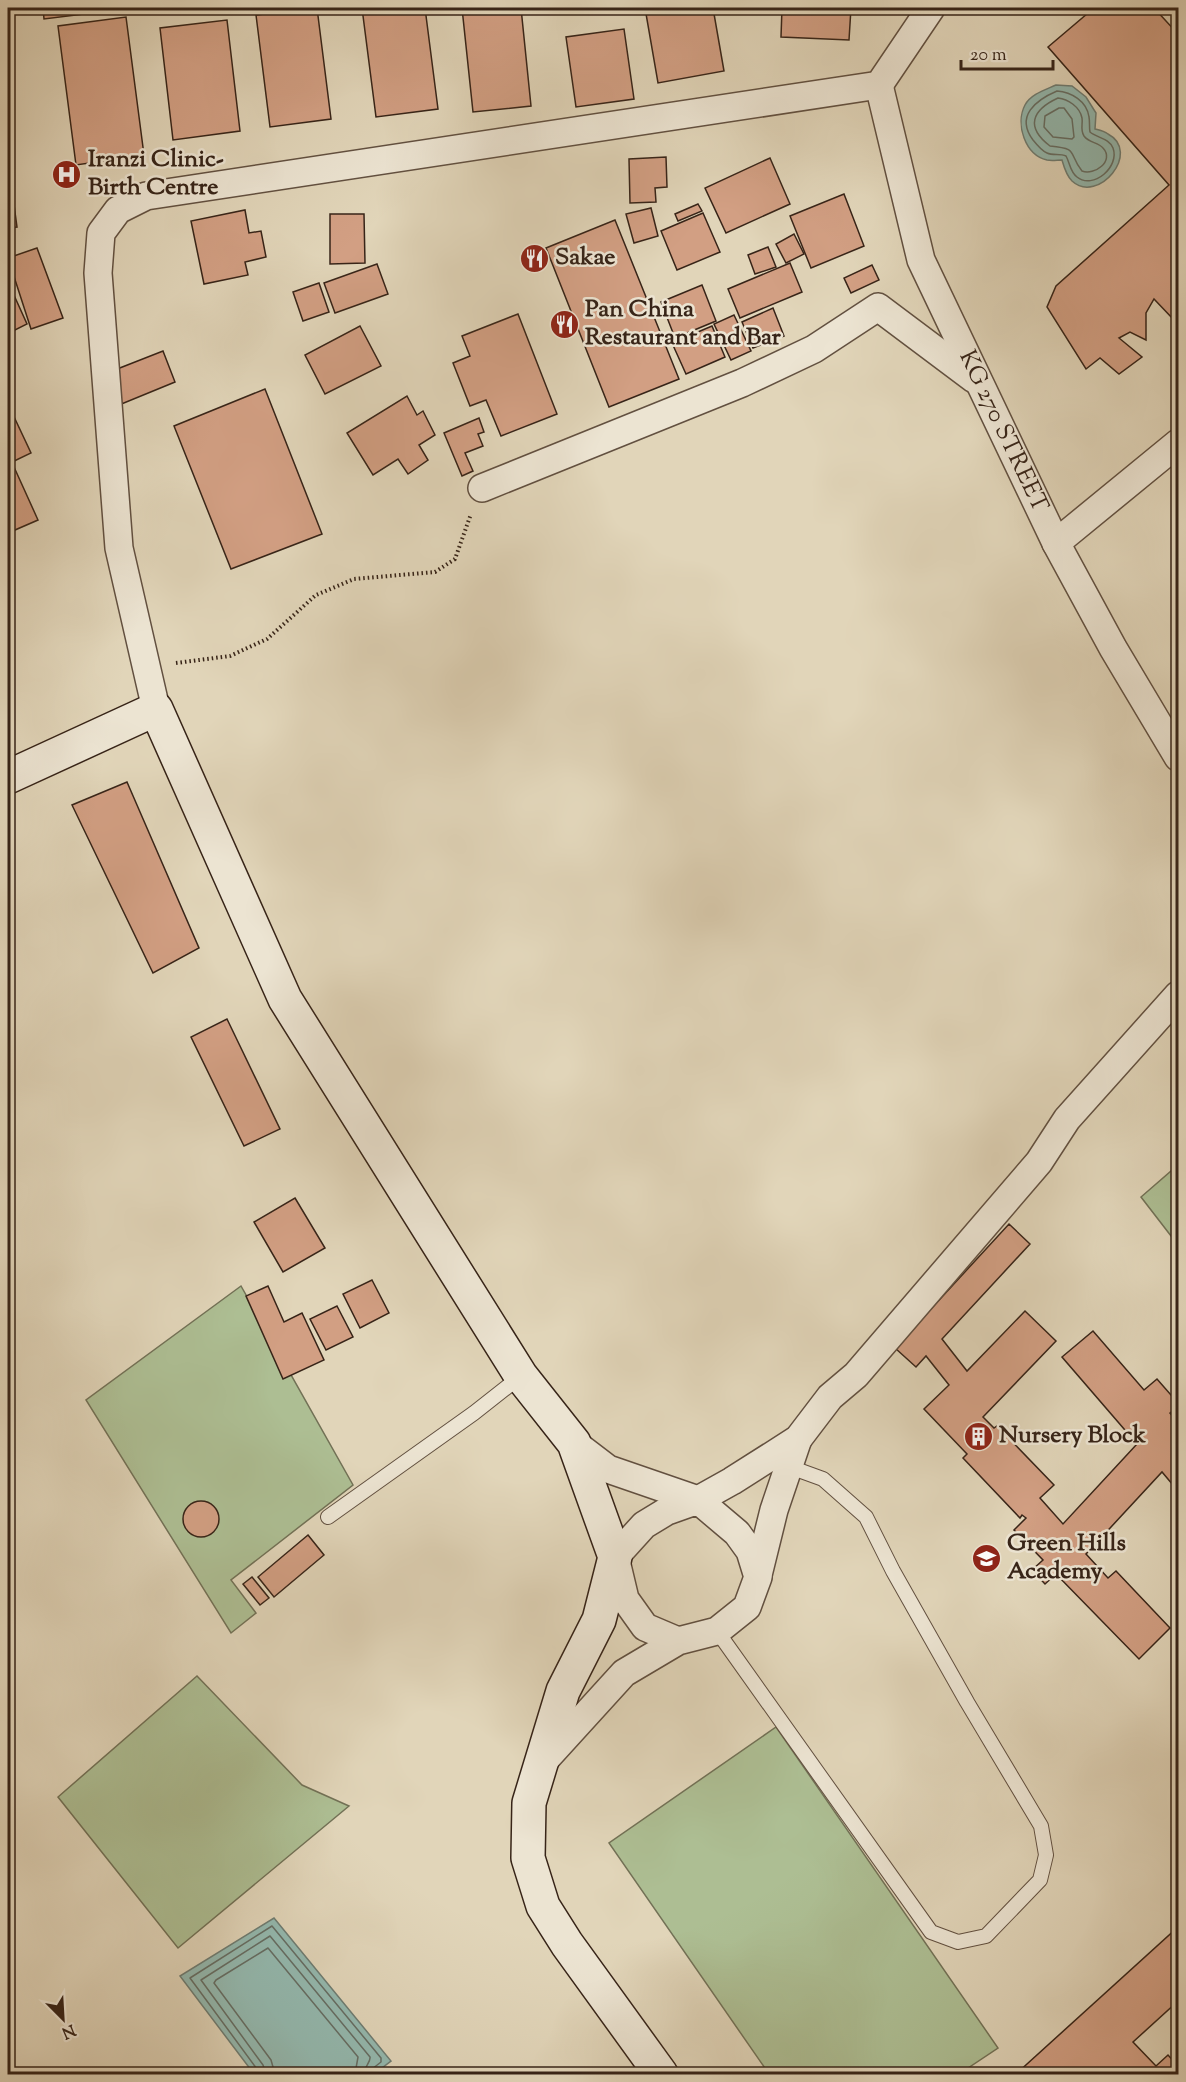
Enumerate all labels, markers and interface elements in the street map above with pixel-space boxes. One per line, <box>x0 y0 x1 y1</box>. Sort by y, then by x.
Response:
scale bar <box>961 33 1052 71</box>
text: 20 m <box>970 43 1007 69</box>
place label: Iranzi Clinic- Birth Centre <box>88 143 224 205</box>
hospital icon: Iranzi Clinic- Birth Centre <box>51 158 83 190</box>
place label: Sakae <box>555 241 615 275</box>
restaurant icon: Sakae <box>518 242 550 274</box>
place label: Pan China Restaurant and Bar <box>585 293 782 355</box>
restaurant icon: Pan China Restaurant and Bar <box>548 308 580 340</box>
street label: KG 270 STREET <box>950 345 1056 518</box>
place label: Nursery Block <box>999 1419 1147 1453</box>
building icon: Nursery Block <box>962 1420 994 1452</box>
place label: Green Hills Academy <box>1007 1527 1126 1589</box>
school or university icon: Green Hills Academy <box>970 1542 1002 1574</box>
north arrow <box>33 1989 93 2049</box>
text: N <box>57 2017 79 2044</box>

